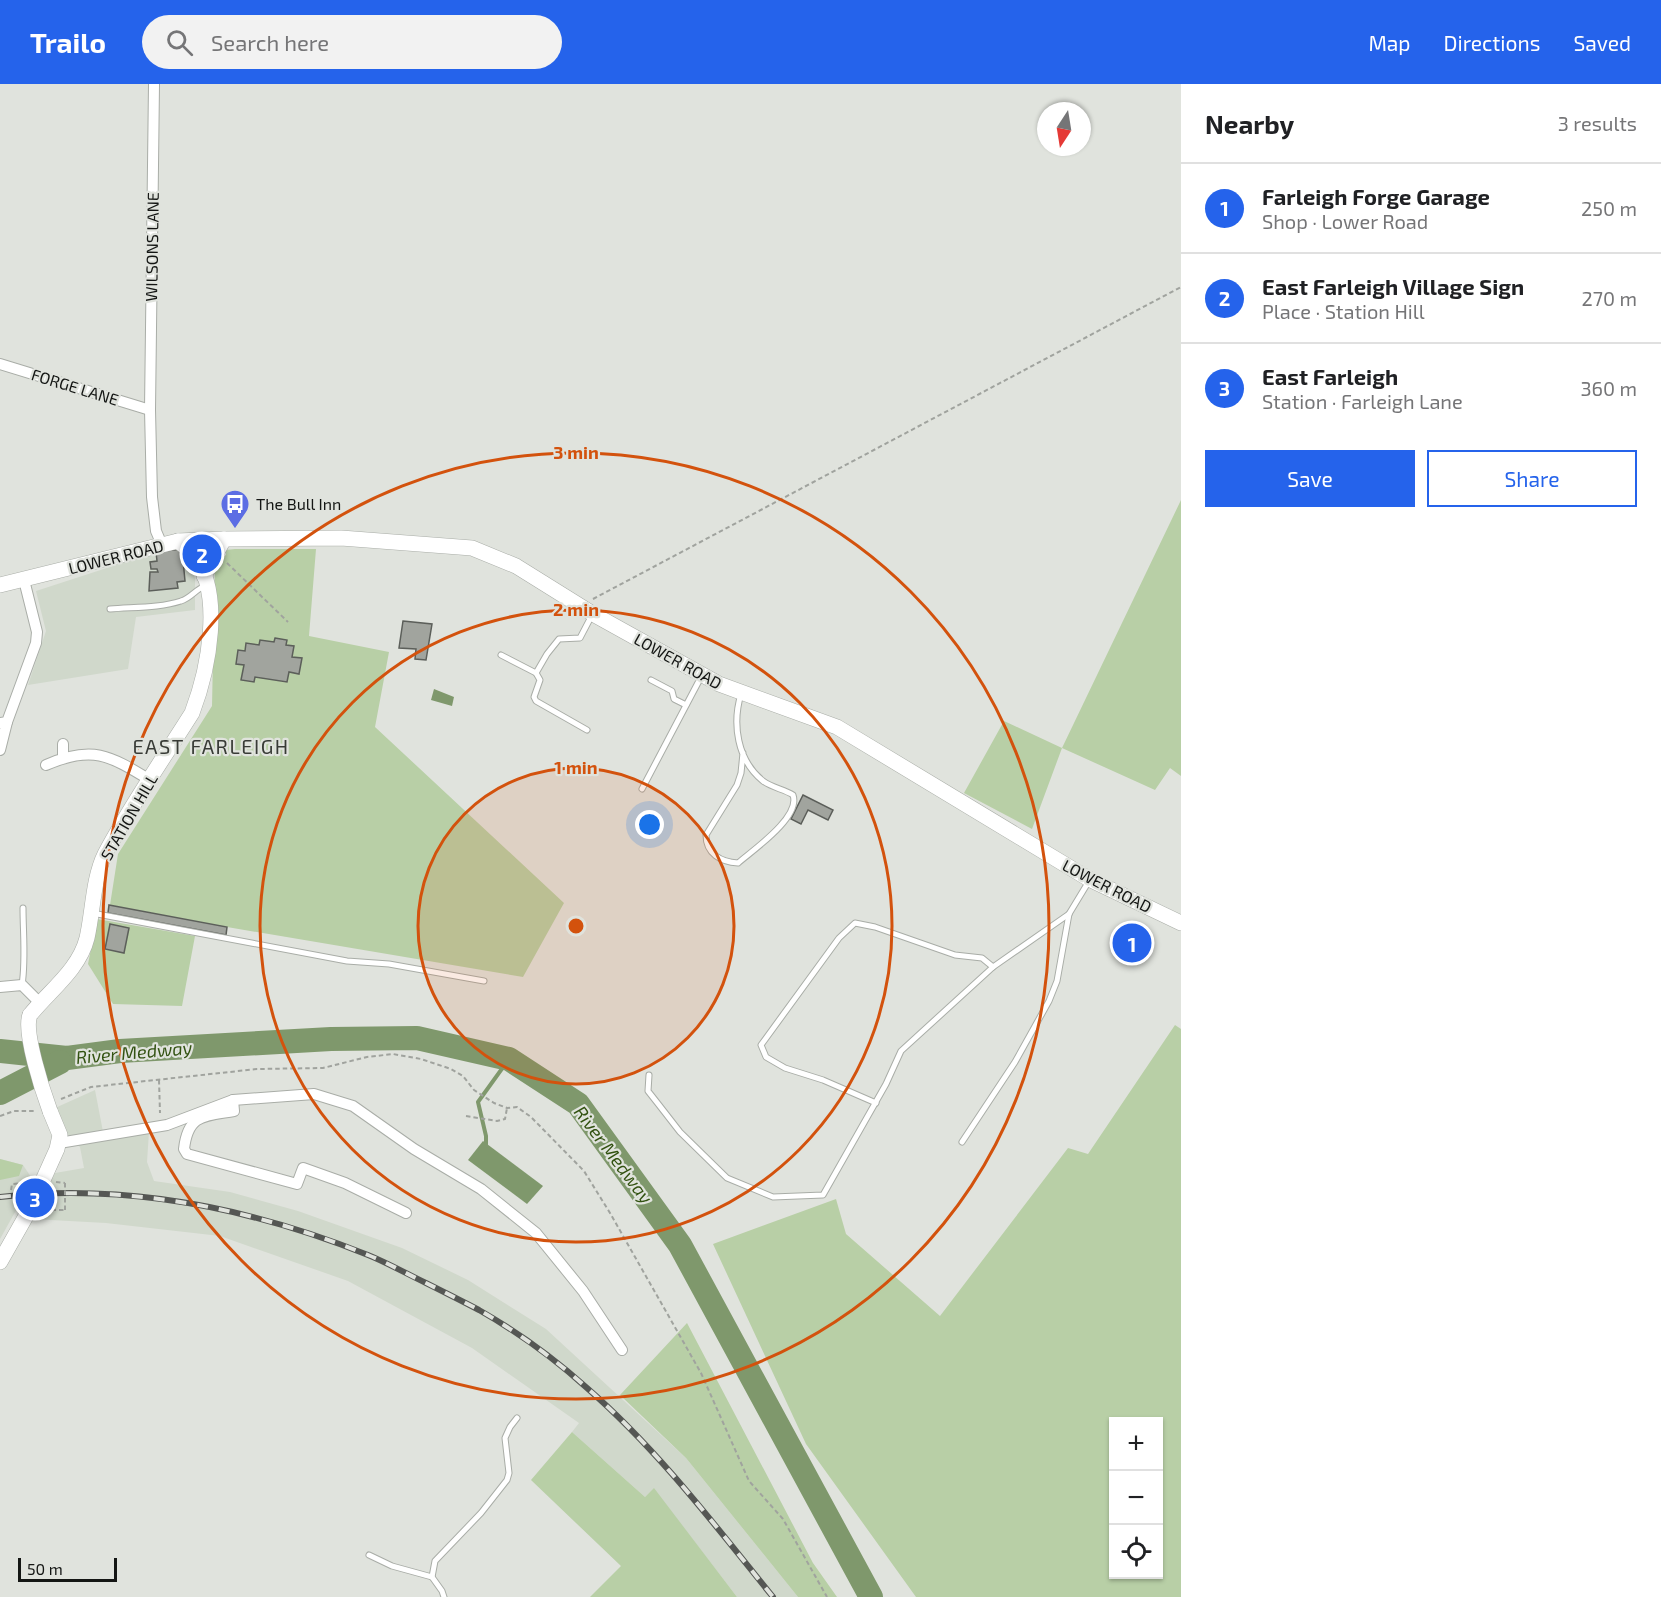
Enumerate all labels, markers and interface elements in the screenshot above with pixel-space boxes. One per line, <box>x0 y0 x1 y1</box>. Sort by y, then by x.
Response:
search box <box>142 15 562 69</box>
text: Trailo <box>30 25 106 59</box>
icon: search <box>163 26 196 59</box>
text: Search here <box>211 29 329 55</box>
text: Map <box>1368 30 1411 55</box>
text: Directions <box>1444 30 1540 55</box>
text: Saved <box>1573 30 1631 55</box>
north arrow <box>1037 102 1091 156</box>
text: Nearby <box>1205 108 1294 139</box>
text: 3 results <box>1558 111 1637 135</box>
text: Farleigh Forge Garage <box>1262 183 1490 209</box>
street label: WILSONS LANE <box>141 192 162 302</box>
text: 1 <box>1220 196 1229 220</box>
text: 250 m <box>1581 196 1637 220</box>
text: Shop · Lower Road <box>1262 209 1428 233</box>
text: East Farleigh Village Sign <box>1262 273 1524 299</box>
text: 2 <box>1219 286 1230 310</box>
text: 270 m <box>1581 286 1637 310</box>
text: Place · Station Hill <box>1262 299 1425 323</box>
text: East Farleigh <box>1262 363 1398 389</box>
street label: FORGE LANE <box>29 364 121 409</box>
text: 3 <box>1219 376 1230 400</box>
text: 360 m <box>1580 376 1637 400</box>
text: Station · Farleigh Lane <box>1262 389 1463 413</box>
text: 3 min <box>553 441 599 463</box>
button: Save <box>1205 450 1415 507</box>
button: Share <box>1427 450 1637 507</box>
bus stop icon: The Bull Inn <box>219 488 251 530</box>
place label: The Bull Inn <box>256 494 341 513</box>
pin: 2 <box>182 532 222 576</box>
street label: LOWER ROAD <box>66 536 165 578</box>
text: 2 min <box>553 598 599 620</box>
street label: LOWER ROAD <box>631 629 725 692</box>
district label: EAST FARLEIGH <box>132 734 290 758</box>
text: 1 min <box>554 756 598 778</box>
street label: STATION HILL <box>96 770 161 863</box>
your location <box>635 810 664 839</box>
street label: LOWER ROAD <box>1060 855 1155 916</box>
centre of rings <box>566 916 586 936</box>
pin: 1 <box>1112 920 1152 966</box>
water label: River Medway <box>75 1036 193 1068</box>
water label: River Medway <box>570 1101 658 1208</box>
pin: 3 <box>15 1176 54 1220</box>
map controls <box>1109 1417 1163 1579</box>
button: + <box>1109 1417 1163 1471</box>
button: − <box>1109 1471 1163 1525</box>
button: locate <box>1109 1525 1163 1579</box>
scale bar <box>18 1555 117 1582</box>
text: 50 m <box>27 1559 63 1578</box>

